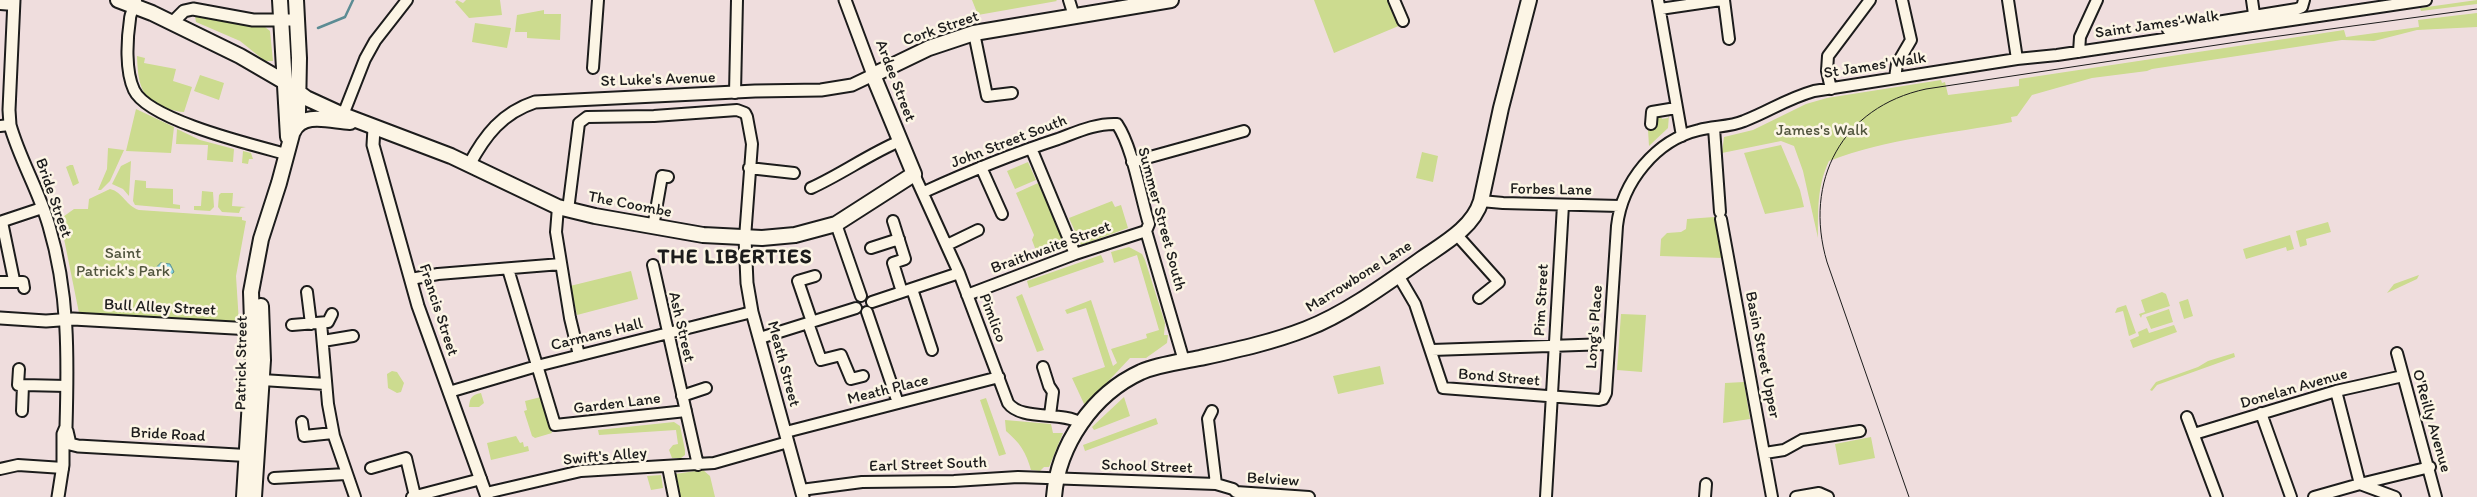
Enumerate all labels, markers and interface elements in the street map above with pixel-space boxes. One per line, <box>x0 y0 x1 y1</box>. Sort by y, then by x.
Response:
street label: Cork Street <box>901 7 981 51</box>
street label: Saint James' Walk <box>2094 7 2220 43</box>
street label: Ardee Street <box>871 37 919 125</box>
street label: St James' Walk <box>1822 48 1928 84</box>
street label: St Luke's Avenue <box>600 68 716 92</box>
street label: John Street South <box>948 111 1070 173</box>
park label: James's Walk <box>1776 121 1868 141</box>
street label: Summer Street South <box>1133 145 1189 293</box>
street label: Bride Street <box>30 156 76 240</box>
street label: Forbes Lane <box>1510 180 1592 200</box>
street label: The Coombe <box>586 187 674 223</box>
street label: Braithwaite Street <box>988 217 1114 279</box>
street label: Marrowbone Lane <box>1302 237 1416 317</box>
park label: Saint Patrick's Park <box>76 244 170 282</box>
district label: THE LIBERTIES <box>656 245 814 271</box>
street label: Francis Street <box>414 261 462 359</box>
street label: Pim Street <box>1531 263 1553 337</box>
street label: Long's Place <box>1582 284 1608 370</box>
street label: Ash Street <box>664 290 698 364</box>
street label: Basin Street Upper <box>1740 290 1784 420</box>
street label: Pimlico <box>974 291 1010 345</box>
street label: Bull Alley Street <box>103 295 217 321</box>
street label: Carmans Hall <box>549 314 645 356</box>
street label: Patrick Street <box>232 315 252 411</box>
street label: Meath Street <box>762 319 804 409</box>
street label: Donelan Avenue <box>2238 364 2350 414</box>
street label: Bond Street <box>1457 365 1541 391</box>
street label: O'Reilly Avenue <box>2407 367 2455 475</box>
street label: Meath Place <box>846 371 930 409</box>
street label: Garden Lane <box>572 389 662 419</box>
street label: Bride Road <box>130 423 206 447</box>
street label: Swift's Alley <box>562 444 648 470</box>
street label: Earl Street South <box>869 453 987 477</box>
street label: School Street <box>1101 456 1193 478</box>
street label: Belview <box>1246 469 1300 491</box>

